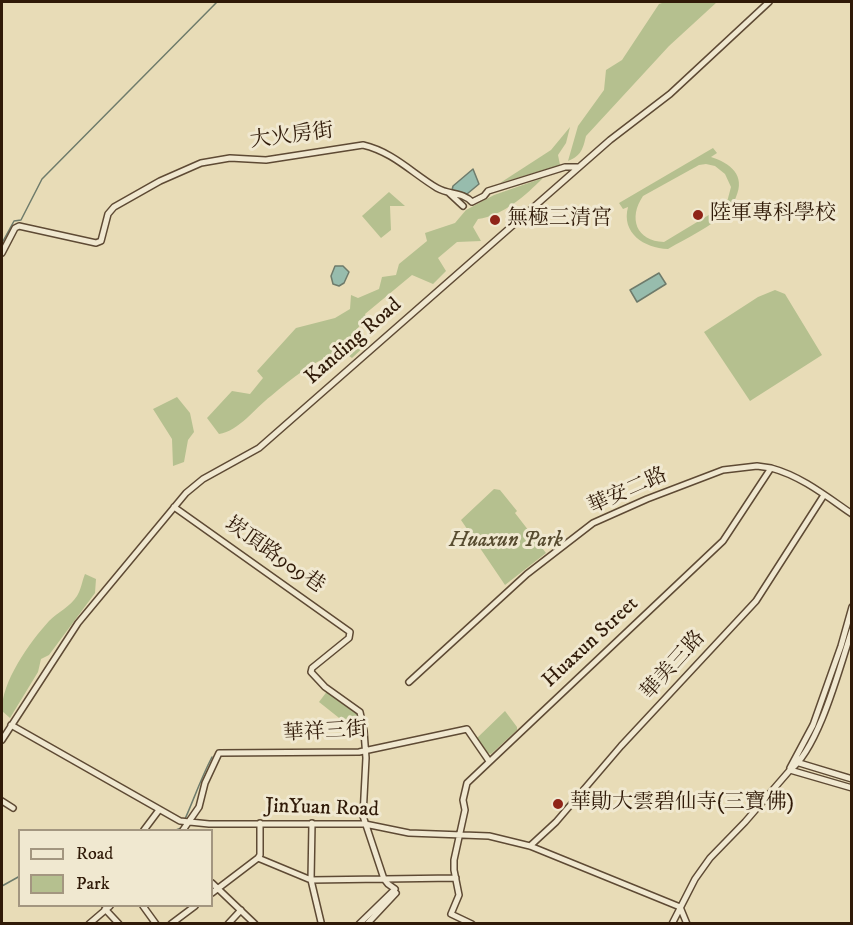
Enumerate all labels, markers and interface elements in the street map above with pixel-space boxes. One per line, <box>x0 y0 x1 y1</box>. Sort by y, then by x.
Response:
street label: 大火房街 <box>249 119 335 155</box>
place label: 陸軍專科學校 <box>710 202 836 228</box>
place label: 無極三清宮 <box>507 207 612 233</box>
marker: 陸軍專科學校 <box>691 208 705 222</box>
marker: 無極三清宮 <box>488 213 502 227</box>
street label: Kanding Road <box>301 293 407 391</box>
street label: 華安二路 <box>585 463 671 521</box>
street label: 崁頂路909巷 <box>219 512 329 600</box>
park label: Huaxun Park <box>449 529 563 555</box>
street label: Huaxun Street <box>538 592 644 694</box>
street label: 華美三路 <box>637 626 711 706</box>
street label: 華祥三街 <box>282 718 368 748</box>
place label: 華勛大雲碧仙寺(三寶佛) <box>570 791 794 817</box>
street label: JinYuan Road <box>265 794 379 824</box>
marker: 華勛大雲碧仙寺(三寶佛) <box>551 797 565 811</box>
legend <box>18 829 213 907</box>
text: Road <box>76 843 113 865</box>
text: Park <box>76 873 110 895</box>

